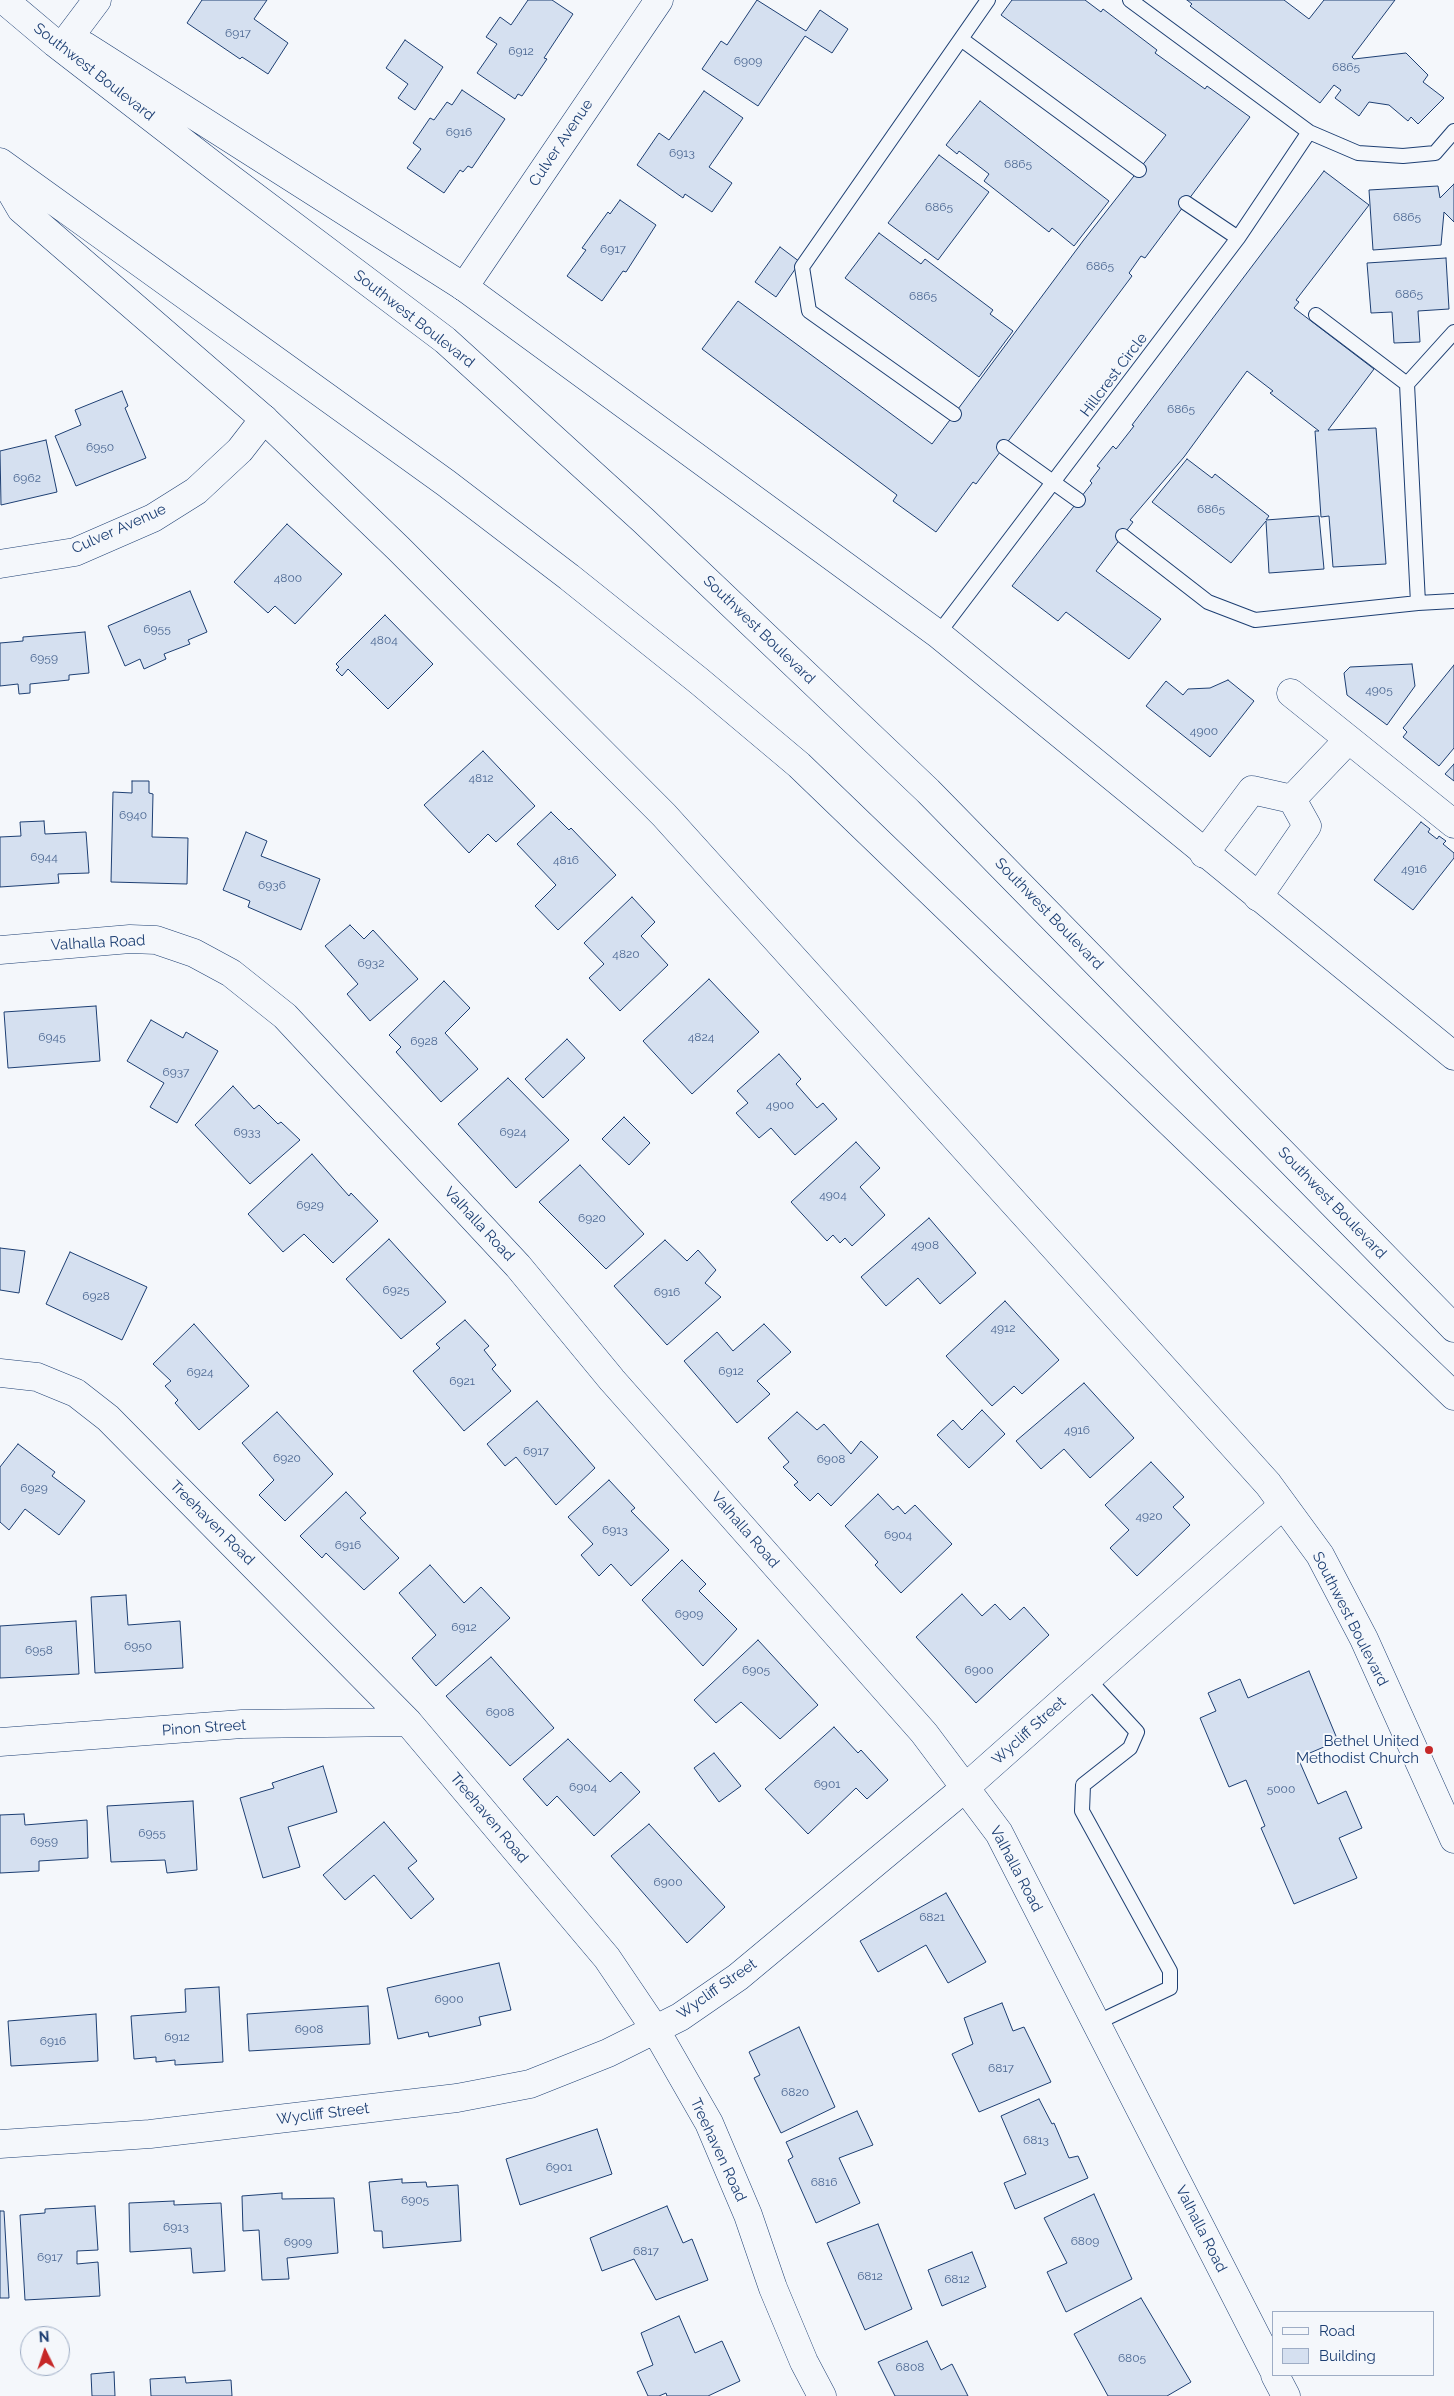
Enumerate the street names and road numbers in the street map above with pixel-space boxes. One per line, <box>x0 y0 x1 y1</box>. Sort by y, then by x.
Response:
street label: Southwest Boulevard <box>30 19 158 125</box>
street label: Culver Avenue <box>525 96 597 190</box>
street label: Southwest Boulevard <box>350 266 478 372</box>
street label: Hillcrest Circle <box>1077 330 1151 420</box>
street label: Culver Avenue <box>69 500 169 558</box>
street label: Southwest Boulevard <box>699 572 819 688</box>
street label: Southwest Boulevard <box>991 854 1107 974</box>
street label: Valhalla Road <box>50 932 146 954</box>
street label: Southwest Boulevard <box>1274 1143 1390 1263</box>
street label: Valhalla Road <box>440 1183 518 1265</box>
street label: Treehaven Road <box>166 1477 258 1569</box>
street label: Valhalla Road <box>707 1488 783 1572</box>
street label: Southwest Boulevard <box>1308 1549 1392 1689</box>
street label: Wycliff Street <box>988 1693 1070 1769</box>
street label: Pinon Street <box>161 1716 247 1740</box>
street label: Treehaven Road <box>446 1769 532 1867</box>
street label: Valhalla Road <box>986 1823 1046 1915</box>
street label: Wycliff Street <box>674 1955 760 2023</box>
street label: Treehaven Road <box>686 2095 750 2205</box>
street label: Wycliff Street <box>276 2099 370 2129</box>
street label: Valhalla Road <box>1171 2183 1231 2275</box>

